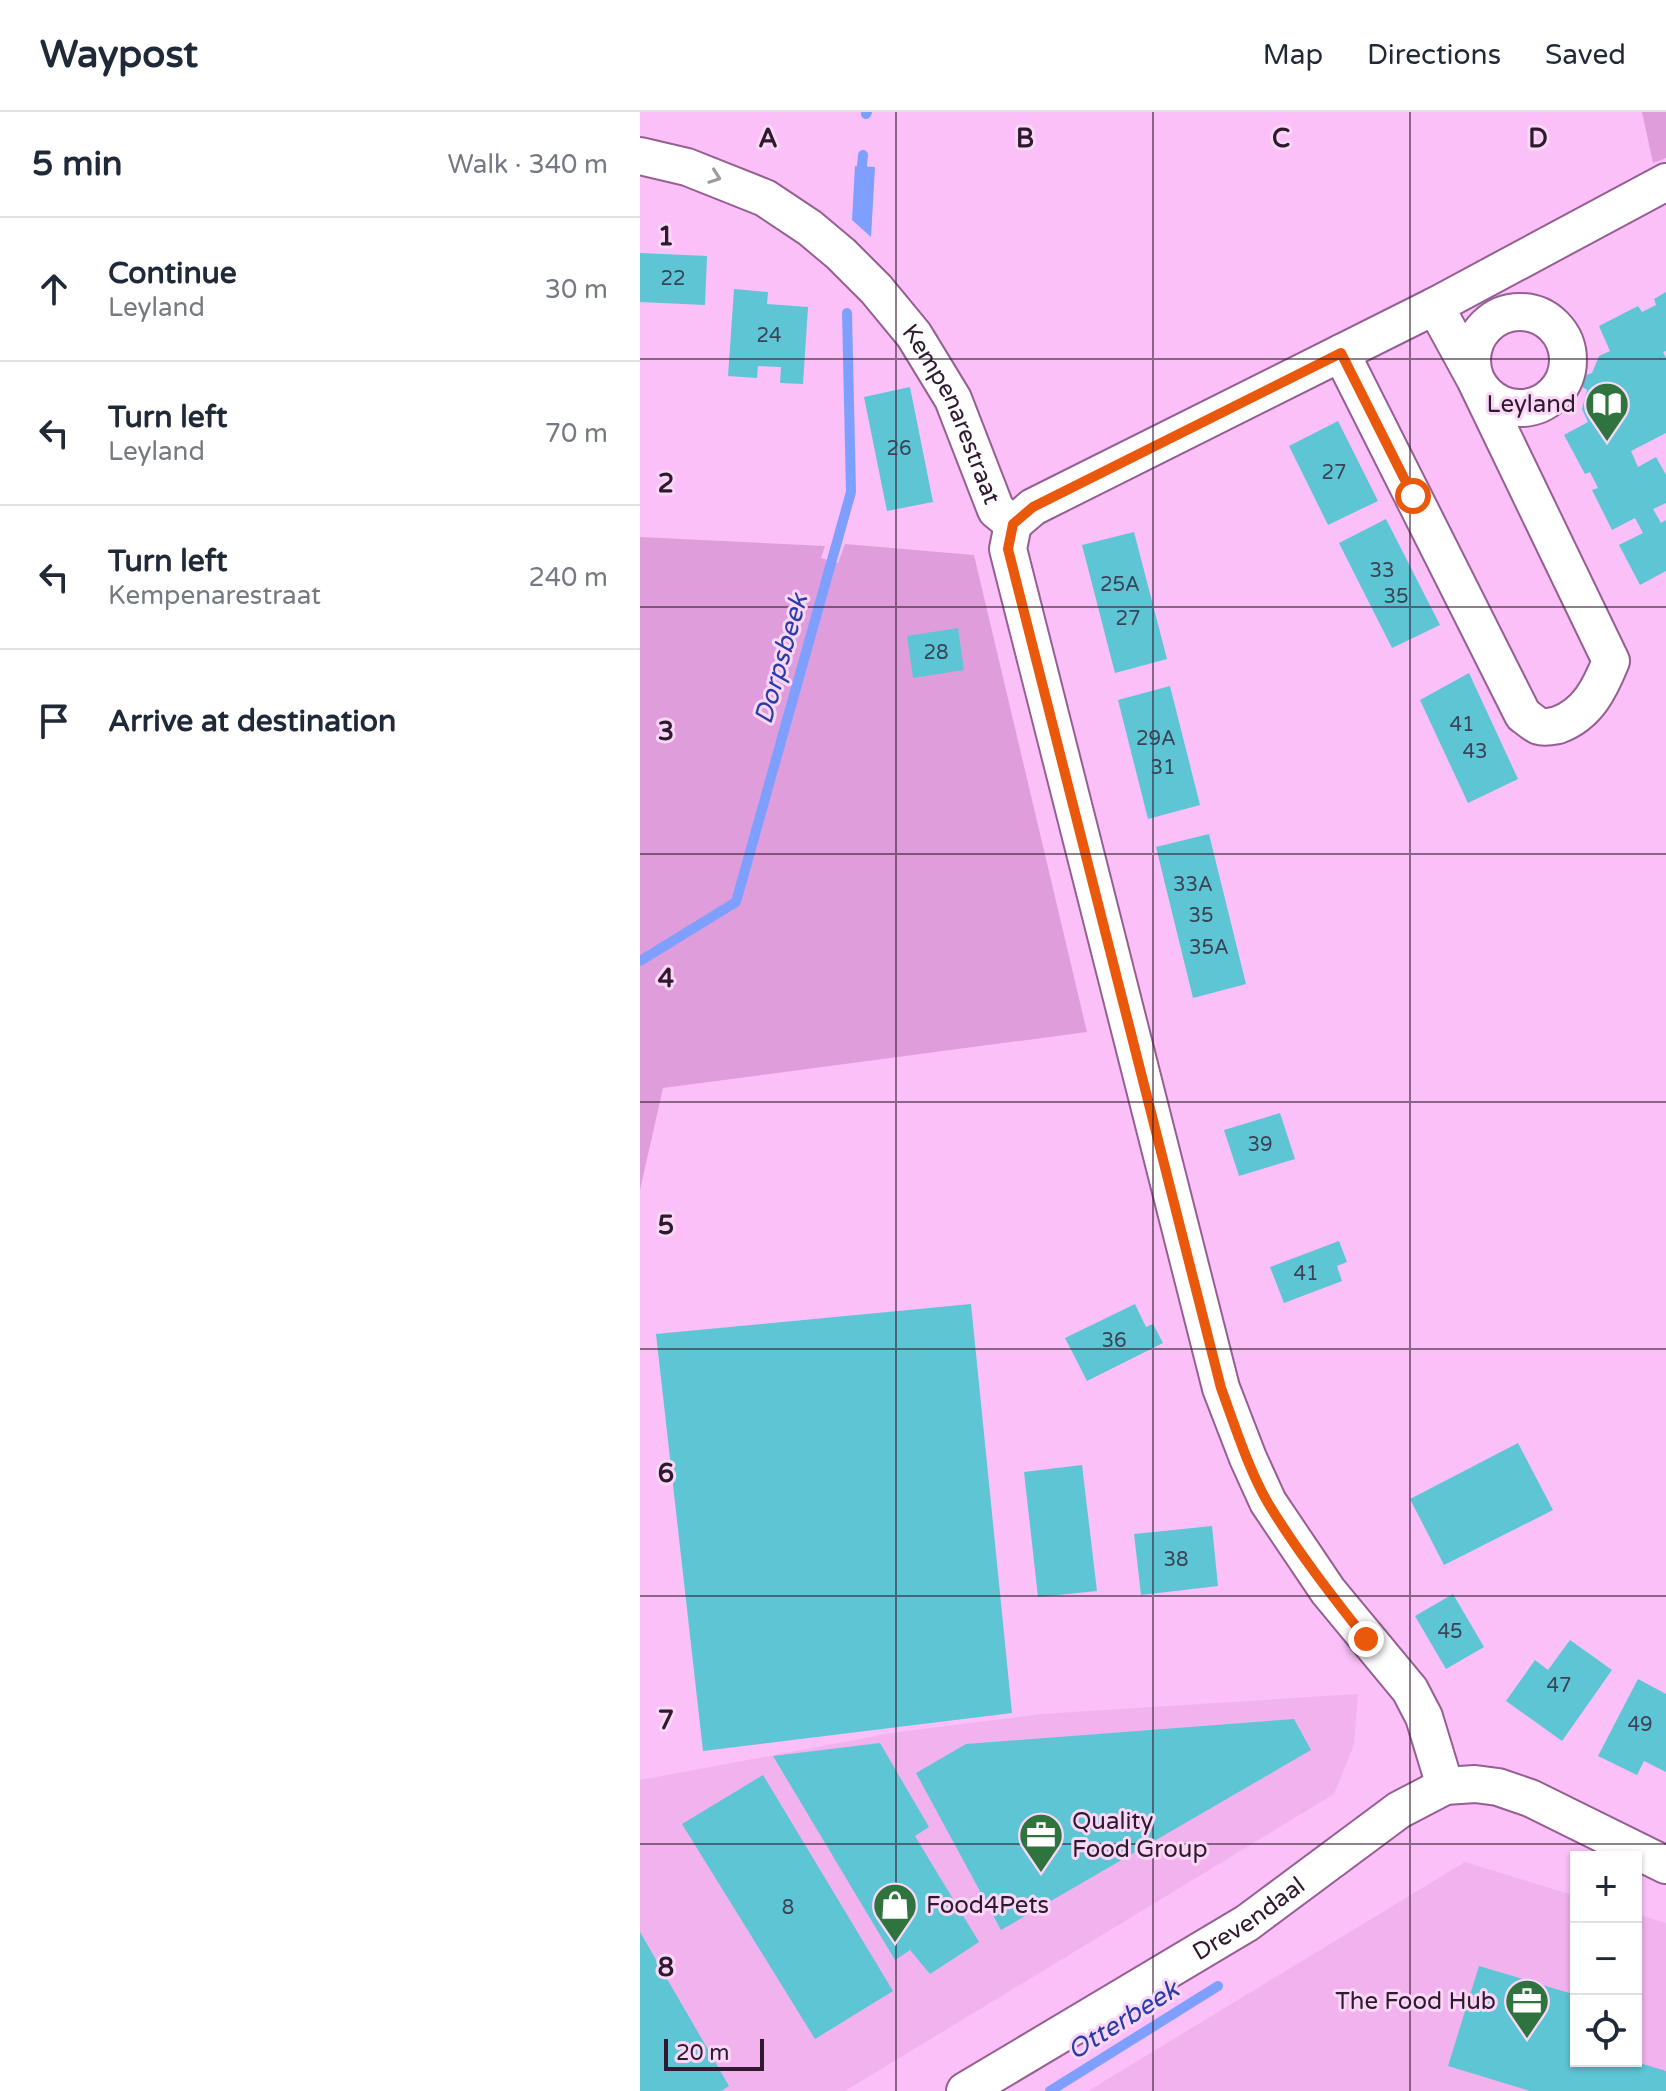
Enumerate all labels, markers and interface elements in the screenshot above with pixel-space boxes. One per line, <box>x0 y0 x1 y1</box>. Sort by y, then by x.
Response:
text: Waypost <box>40 32 198 78</box>
text: Map <box>1263 38 1323 72</box>
text: Directions <box>1367 38 1501 72</box>
text: Saved <box>1545 38 1626 72</box>
text: A <box>758 123 778 154</box>
text: B <box>1016 123 1034 154</box>
text: C <box>1272 123 1290 154</box>
text: D <box>1528 123 1548 154</box>
text: 5 min <box>32 144 123 185</box>
text: Walk · 340 m <box>448 149 608 180</box>
one-way arrow <box>707 167 721 184</box>
text: 1 <box>658 221 674 252</box>
text: Continue <box>108 255 237 292</box>
icon: ahead <box>32 267 76 311</box>
house number: 22 <box>660 267 686 291</box>
text: 30 m <box>545 274 608 305</box>
text: Leyland <box>108 292 205 323</box>
street label: Kempenarestraat <box>896 318 1007 508</box>
house number: 24 <box>756 324 782 348</box>
library icon: Leyland <box>1583 380 1631 443</box>
place label: Leyland <box>1487 390 1576 419</box>
text: Turn left <box>108 399 227 436</box>
icon: left <box>32 411 76 455</box>
text: 70 m <box>545 418 608 449</box>
text: Leyland <box>108 436 205 467</box>
house number: 26 <box>886 437 912 461</box>
house number: 27 <box>1321 461 1347 485</box>
text: 2 <box>658 468 674 499</box>
route start <box>1395 478 1431 514</box>
text: Turn left <box>108 543 227 580</box>
icon: left <box>32 555 76 599</box>
house number: 33 <box>1369 559 1395 583</box>
text: 240 m <box>528 562 608 593</box>
house number: 25A <box>1100 573 1140 597</box>
text: Kempenarestraat <box>108 580 321 611</box>
house number: 35 <box>1383 585 1409 609</box>
water label: Dorpsbeek <box>748 589 815 728</box>
house number: 27 <box>1115 607 1141 631</box>
house number: 28 <box>923 641 949 665</box>
icon: arrive <box>32 699 76 743</box>
text: Arrive at destination <box>108 703 396 740</box>
house number: 41 <box>1449 713 1475 737</box>
text: 3 <box>658 716 674 747</box>
house number: 29A <box>1136 727 1176 751</box>
house number: 43 <box>1462 740 1488 764</box>
house number: 31 <box>1150 756 1176 780</box>
house number: 33A <box>1173 873 1213 897</box>
house number: 35 <box>1188 904 1214 928</box>
house number: 35A <box>1189 936 1229 960</box>
text: 4 <box>658 963 674 994</box>
house number: 39 <box>1247 1133 1273 1157</box>
text: 5 <box>658 1210 674 1241</box>
house number: 41 <box>1293 1262 1319 1286</box>
house number: 36 <box>1101 1329 1127 1353</box>
text: 6 <box>658 1458 674 1489</box>
house number: 38 <box>1163 1548 1189 1572</box>
house number: 45 <box>1437 1620 1463 1644</box>
route end <box>1348 1621 1384 1657</box>
house number: 47 <box>1546 1674 1572 1698</box>
text: 7 <box>658 1705 674 1736</box>
house number: 49 <box>1627 1713 1653 1737</box>
place label: Quality Food Group <box>1072 1807 1208 1864</box>
office icon: Quality Food Group <box>1017 1811 1065 1874</box>
map controls <box>1570 1851 1642 2067</box>
button: + <box>1570 1851 1642 1923</box>
street label: Drevendaal <box>1187 1871 1310 1967</box>
shop icon: Food4Pets <box>871 1881 919 1944</box>
place label: Food4Pets <box>926 1891 1049 1920</box>
house number: 8 <box>782 1896 794 1920</box>
button: − <box>1570 1923 1642 1995</box>
text: 8 <box>658 1952 674 1983</box>
water label: Otterbeek <box>1062 1973 1186 2066</box>
office icon: The Food Hub <box>1503 1977 1551 2040</box>
place label: The Food Hub <box>1335 1987 1496 2016</box>
button: locate <box>1570 1995 1642 2067</box>
scale bar <box>664 2035 764 2071</box>
text: 20 m <box>676 2040 730 2066</box>

